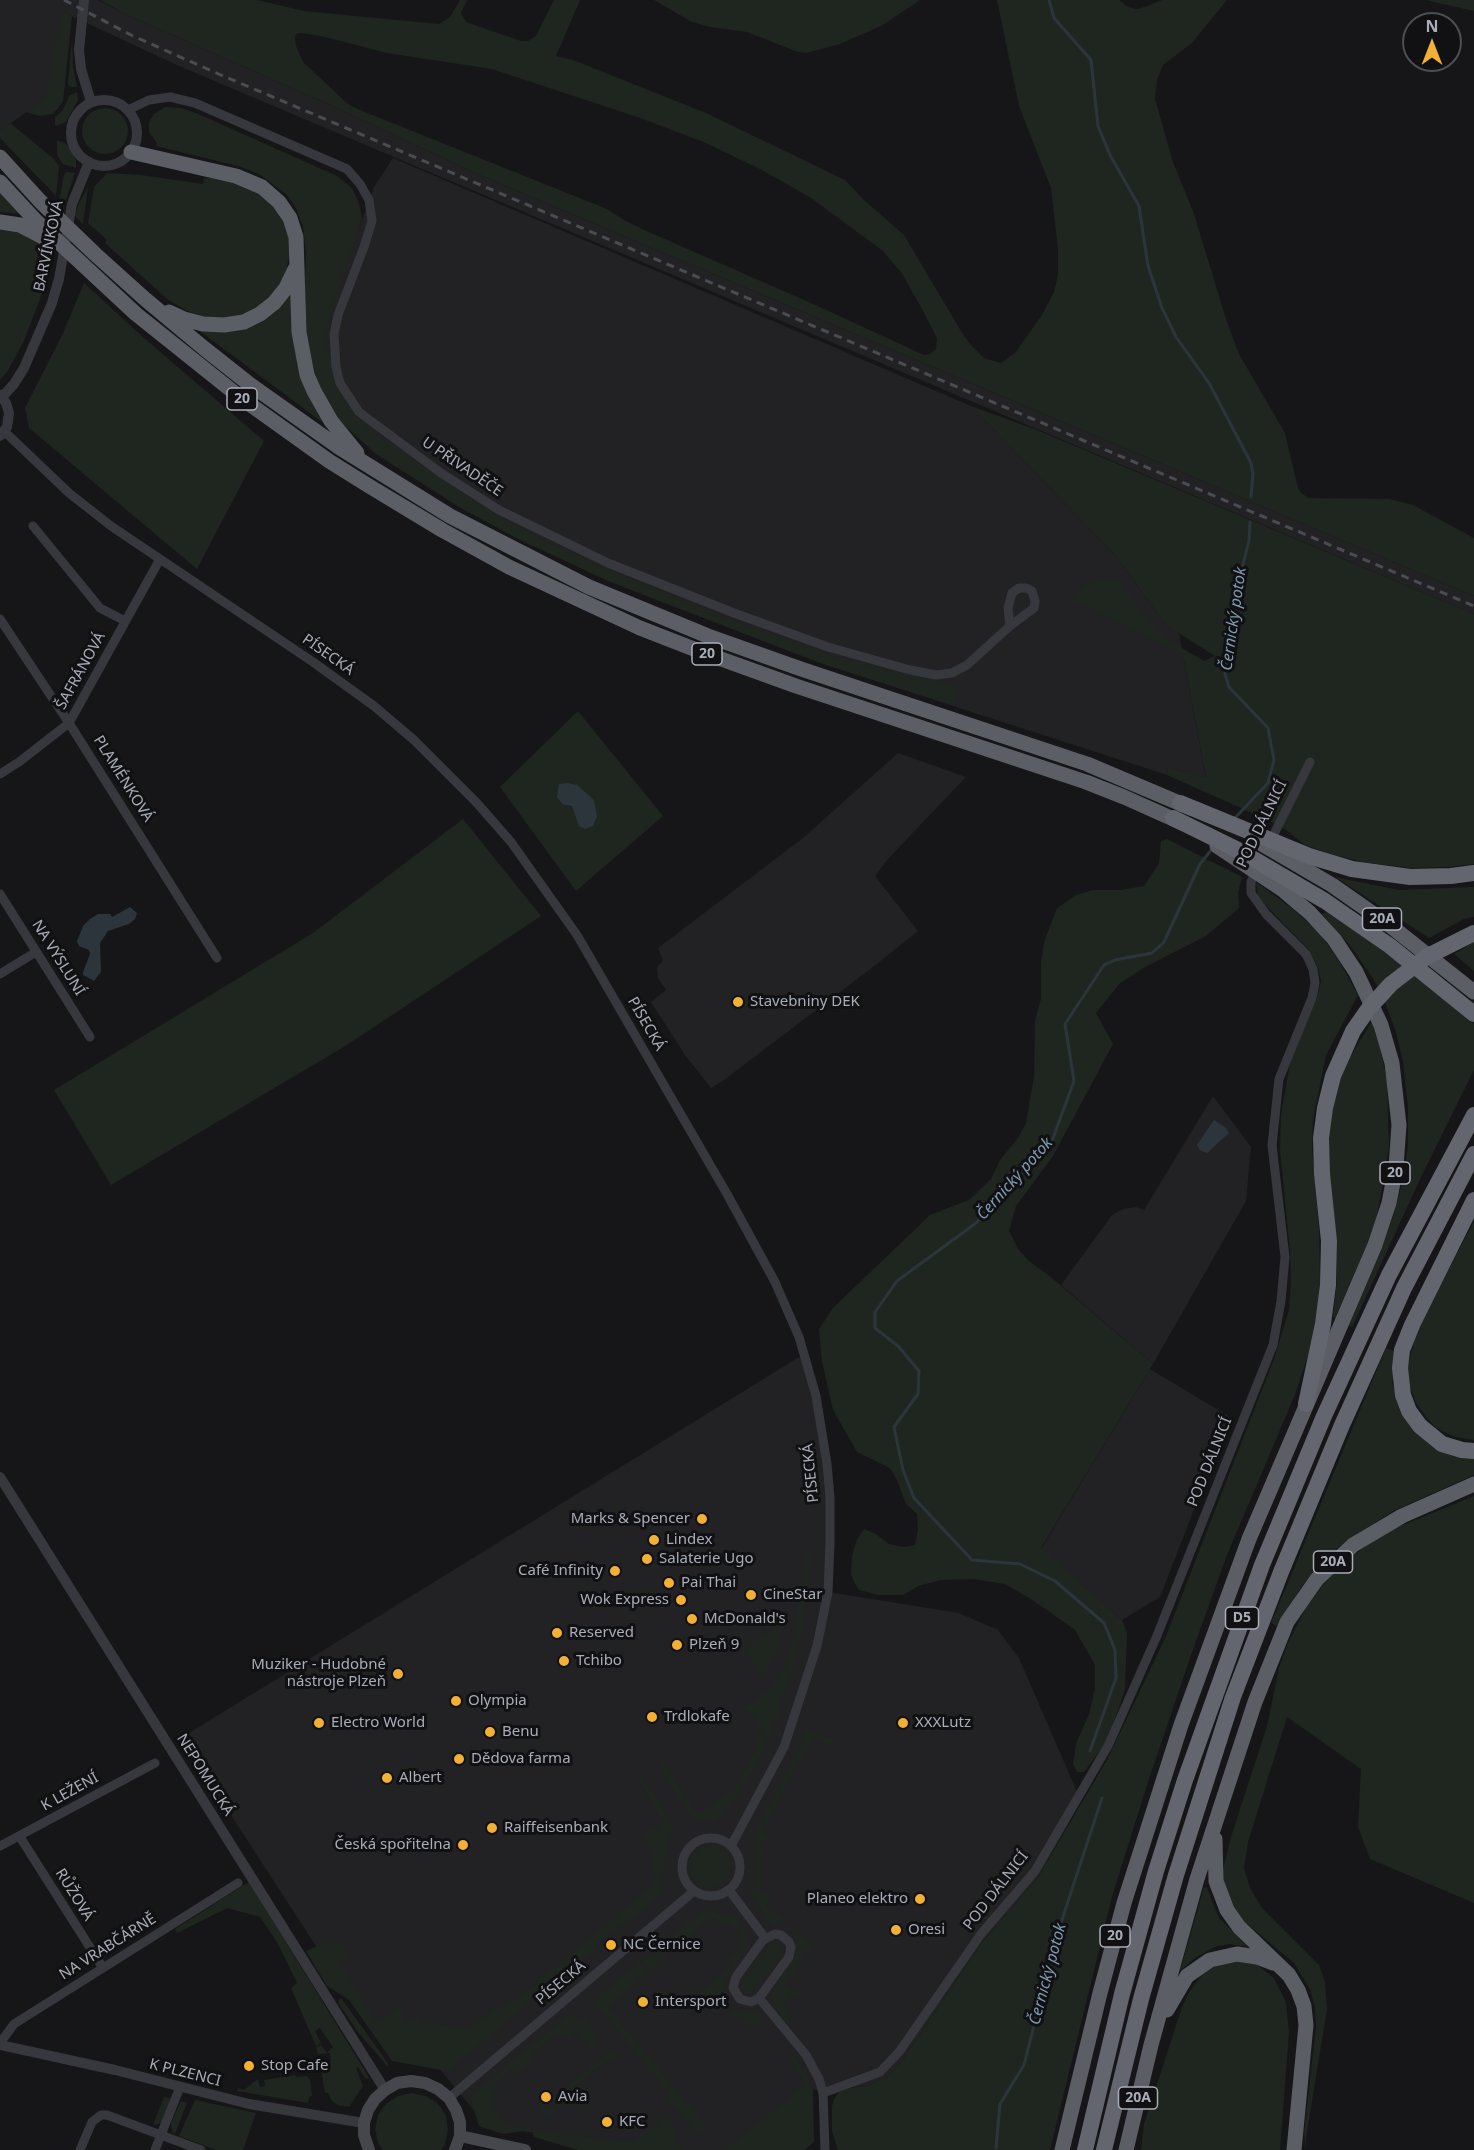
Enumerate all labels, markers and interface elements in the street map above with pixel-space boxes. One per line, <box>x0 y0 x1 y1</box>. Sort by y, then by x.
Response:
north arrow <box>1402 12 1462 72</box>
text: N <box>1425 15 1439 37</box>
street label: BARVÍNKOVÁ <box>31 199 67 293</box>
road number: 20 <box>227 388 257 410</box>
street label: U PŘIVADĚČE <box>418 433 506 501</box>
water label: Černický potok <box>1217 566 1251 672</box>
street label: ŠAFRÁNOVÁ <box>52 629 110 713</box>
street label: PÍSECKÁ <box>299 631 357 679</box>
road number: 20 <box>692 643 722 665</box>
street label: PLAMÉNKOVÁ <box>89 733 157 825</box>
street label: POD DÁLNICÍ <box>1233 777 1291 871</box>
road number: 20A <box>1362 908 1402 930</box>
street label: NA VÝSLUNÍ <box>28 917 88 999</box>
place label: Stavebniny DEK <box>750 993 860 1011</box>
street label: PÍSECKÁ <box>623 994 669 1054</box>
marker: Stavebniny DEK <box>731 995 745 1009</box>
water label: Černický potok <box>973 1134 1057 1224</box>
road number: 20 <box>1380 1162 1410 1184</box>
street label: POD DÁLNICÍ <box>1184 1415 1236 1509</box>
street label: PÍSECKÁ <box>799 1443 823 1503</box>
place label: Marks & Spencer <box>571 1510 690 1528</box>
marker: Marks & Spencer <box>695 1512 709 1526</box>
place label: Lindex <box>666 1531 712 1549</box>
marker: Lindex <box>647 1533 661 1547</box>
place label: Salaterie Ugo <box>659 1550 753 1568</box>
road number: 20A <box>1314 1551 1352 1573</box>
marker: Salaterie Ugo <box>640 1552 654 1566</box>
place label: Café Infinity <box>518 1562 603 1580</box>
marker: Café Infinity <box>608 1564 622 1578</box>
place label: Pai Thai <box>681 1574 736 1592</box>
marker: Pai Thai <box>662 1576 676 1590</box>
place label: CineStar <box>763 1586 822 1604</box>
marker: CineStar <box>744 1588 758 1602</box>
place label: Wok Express <box>580 1591 669 1609</box>
marker: Wok Express <box>674 1593 688 1607</box>
road number: D5 <box>1226 1607 1258 1629</box>
place label: McDonald's <box>704 1610 786 1628</box>
marker: McDonald's <box>685 1612 699 1626</box>
place label: Reserved <box>569 1624 634 1642</box>
marker: Reserved <box>550 1626 564 1640</box>
place label: Plzeň 9 <box>689 1636 739 1654</box>
marker: Plzeň 9 <box>670 1638 684 1652</box>
place label: Tchibo <box>576 1652 622 1670</box>
marker: Tchibo <box>557 1654 571 1668</box>
place label: Muziker - Hudobné nástroje Plzeň <box>251 1656 386 1691</box>
marker: Muziker - Hudobné nástroje Plzeň <box>391 1667 405 1681</box>
place label: Olympia <box>468 1692 527 1710</box>
marker: Olympia <box>449 1694 463 1708</box>
place label: Trdlokafe <box>664 1708 730 1726</box>
marker: Trdlokafe <box>645 1710 659 1724</box>
place label: Electro World <box>331 1714 425 1732</box>
place label: XXXLutz <box>915 1714 971 1732</box>
marker: Electro World <box>312 1716 326 1730</box>
marker: XXXLutz <box>896 1716 910 1730</box>
place label: Benu <box>502 1723 539 1741</box>
marker: Benu <box>483 1725 497 1739</box>
street label: NEPOMUCKÁ <box>173 1731 237 1819</box>
place label: Dědova farma <box>471 1750 571 1768</box>
marker: Dědova farma <box>452 1752 466 1766</box>
street label: K LEŽENÍ <box>38 1769 102 1815</box>
place label: Albert <box>399 1769 442 1787</box>
marker: Albert <box>380 1771 394 1785</box>
place label: Raiffeisenbank <box>504 1819 608 1837</box>
marker: Raiffeisenbank <box>485 1821 499 1835</box>
place label: Česká spořitelna <box>335 1836 451 1854</box>
marker: Česká spořitelna <box>456 1838 470 1852</box>
street label: POD DÁLNICÍ <box>960 1848 1032 1934</box>
street label: RŮŽOVÁ <box>51 1866 97 1924</box>
place label: Planeo elektro <box>807 1890 908 1908</box>
marker: Planeo elektro <box>913 1892 927 1906</box>
street label: NA VRABČÁRNĚ <box>56 1910 160 1984</box>
place label: Oresi <box>908 1921 945 1939</box>
water label: Černický potok <box>1025 1921 1071 2027</box>
marker: Oresi <box>889 1923 903 1937</box>
road number: 20 <box>1100 1925 1130 1947</box>
place label: NC Černice <box>623 1936 701 1954</box>
marker: NC Černice <box>604 1938 618 1952</box>
street label: PÍSECKÁ <box>533 1957 589 2009</box>
place label: Intersport <box>655 1993 727 2011</box>
marker: Intersport <box>636 1995 650 2009</box>
street label: K PLZENCI <box>147 2055 223 2091</box>
place label: Stop Cafe <box>261 2057 328 2075</box>
marker: Stop Cafe <box>242 2059 256 2073</box>
road number: 20A <box>1118 2087 1158 2109</box>
place label: Avia <box>558 2088 587 2106</box>
marker: Avia <box>539 2090 553 2104</box>
place label: KFC <box>619 2113 646 2131</box>
marker: KFC <box>600 2115 614 2129</box>

